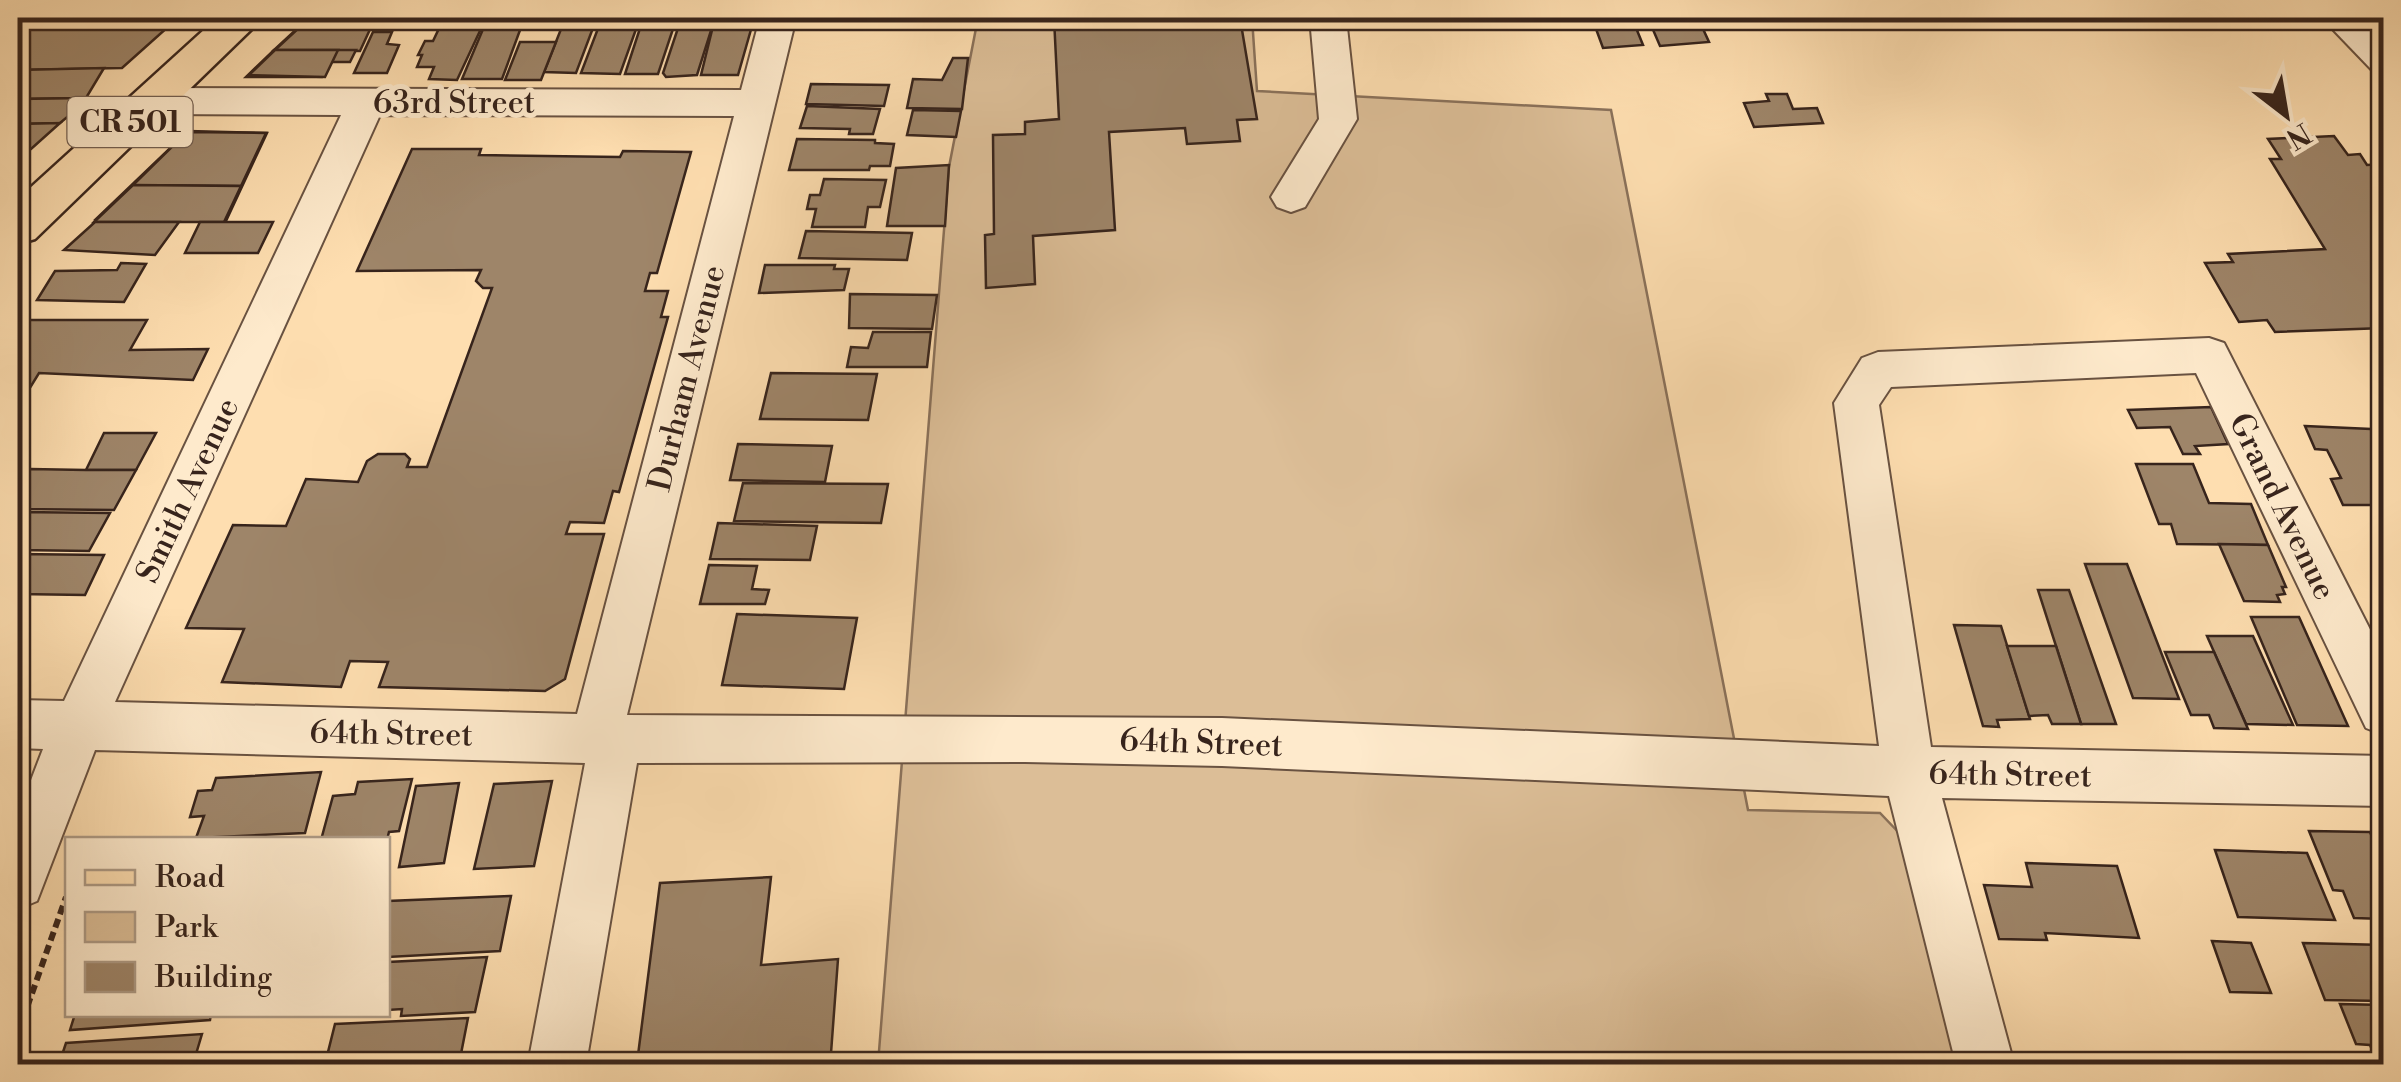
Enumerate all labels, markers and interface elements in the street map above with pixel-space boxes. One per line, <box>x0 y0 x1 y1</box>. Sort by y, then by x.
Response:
north arrow <box>2236 65 2336 165</box>
street label: 63rd Street <box>373 83 535 123</box>
road number: CR 501 <box>68 97 192 147</box>
text: N <box>2280 114 2317 156</box>
street label: Durham Avenue <box>640 261 734 496</box>
street label: Smith Avenue <box>128 392 248 589</box>
street label: Grand Avenue <box>2220 407 2345 606</box>
street label: 64th Street <box>309 713 473 755</box>
street label: 64th Street <box>1119 720 1283 766</box>
street label: 64th Street <box>1928 754 2092 796</box>
legend <box>65 837 390 1017</box>
text: Road <box>155 859 225 897</box>
text: Park <box>155 909 219 947</box>
text: Building <box>154 959 273 997</box>

